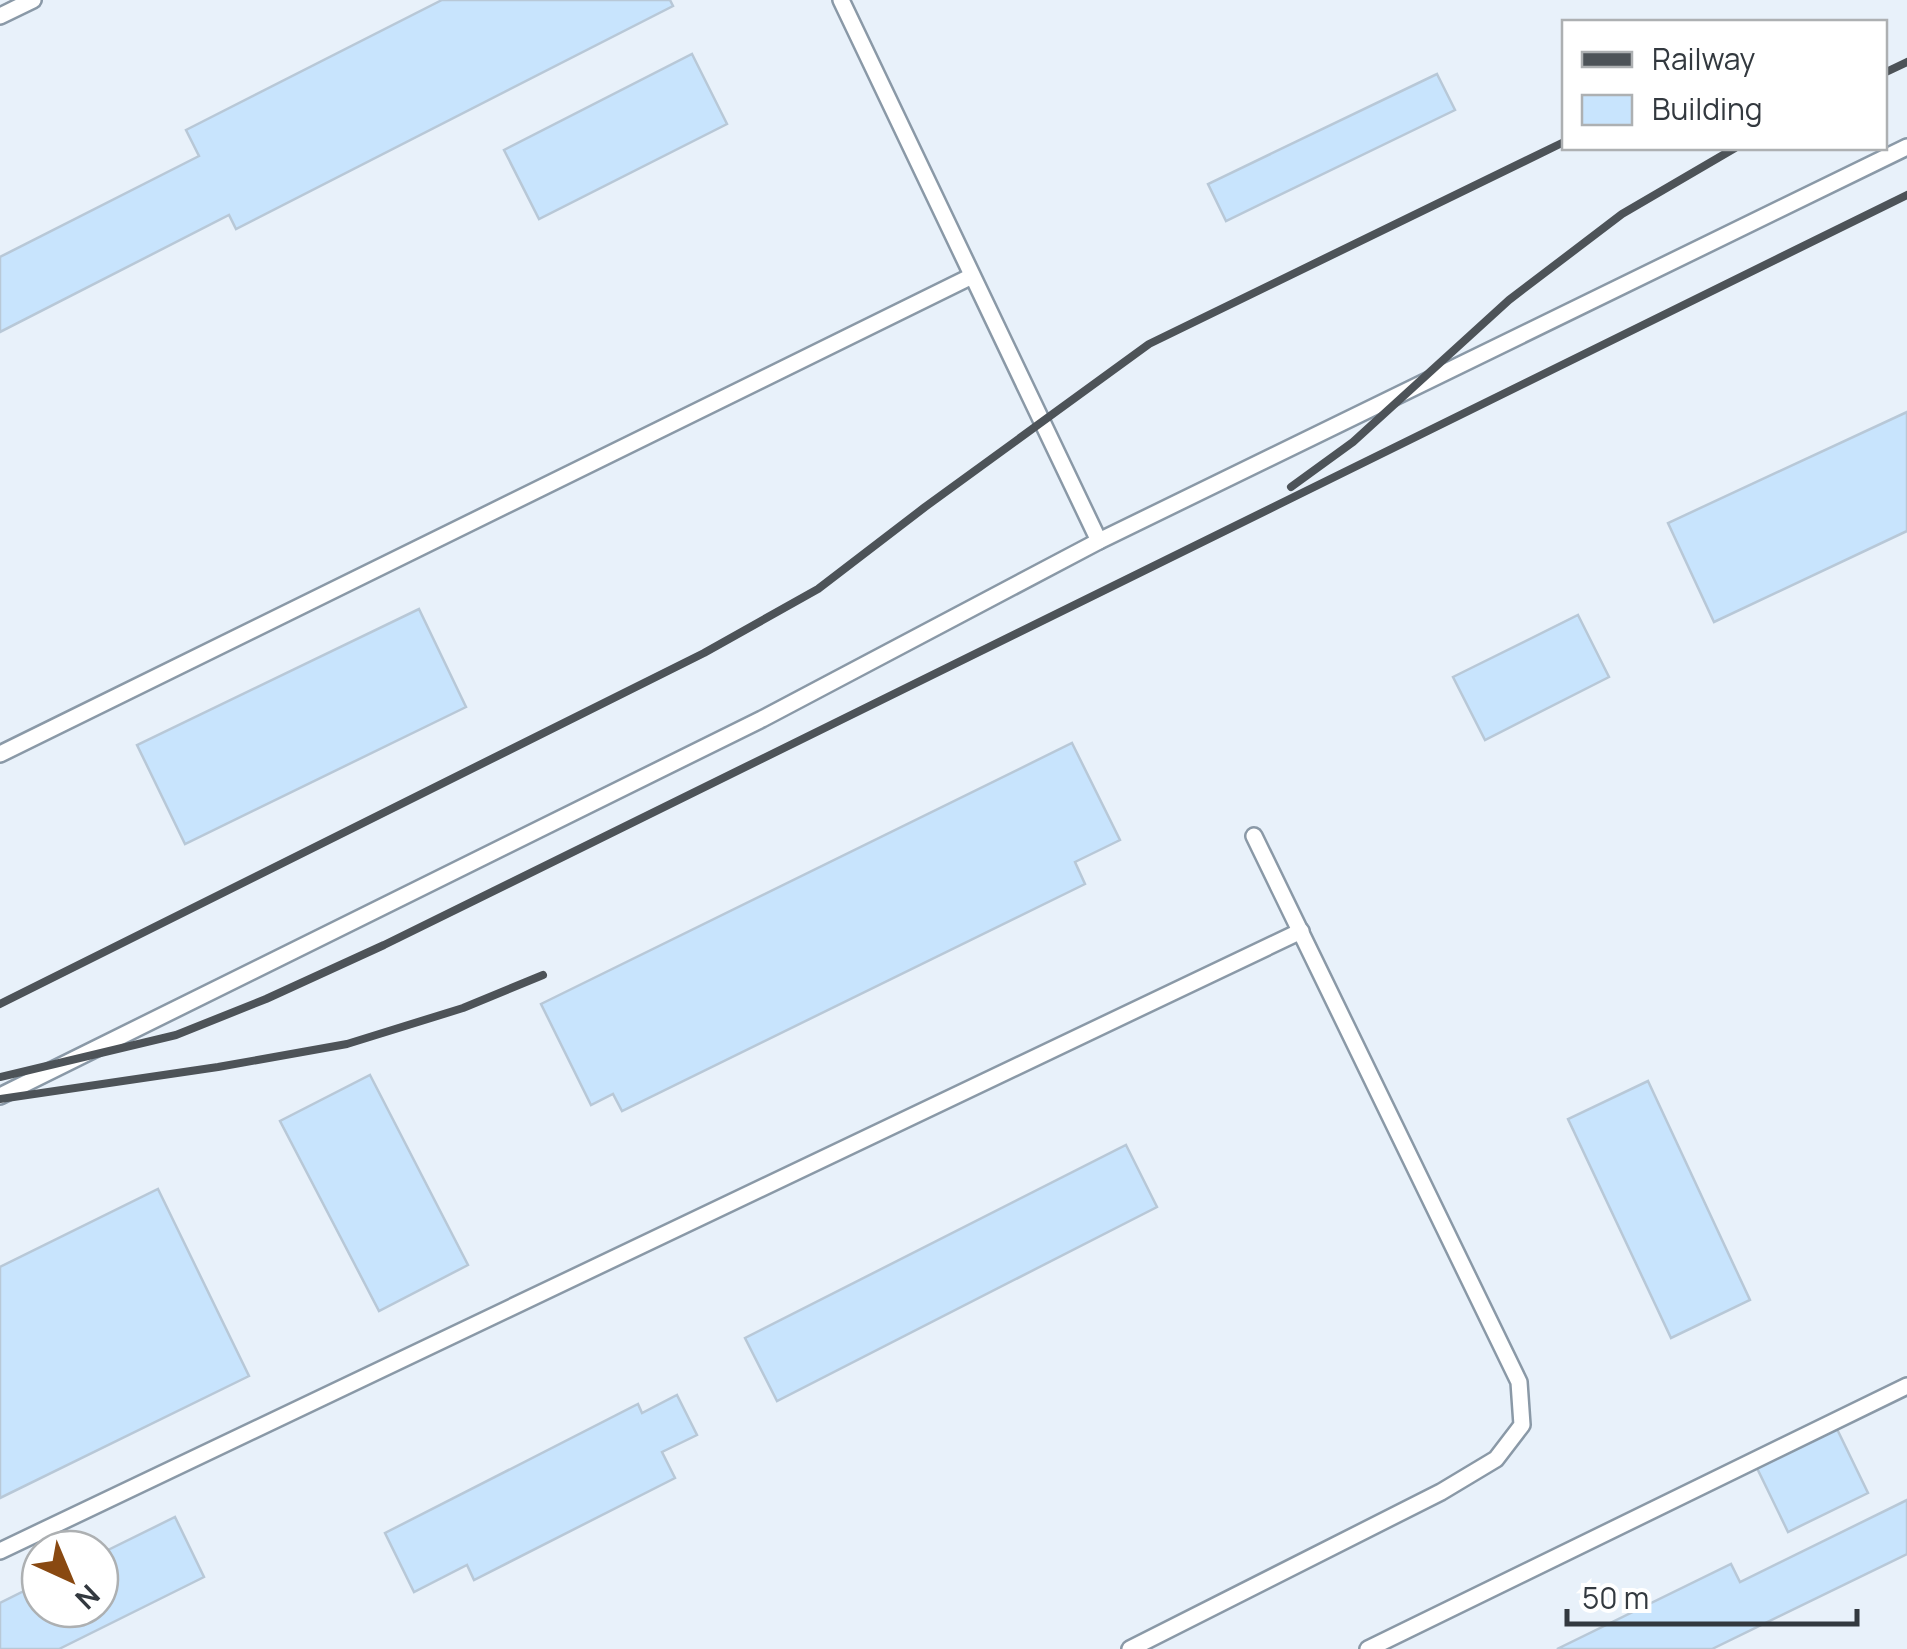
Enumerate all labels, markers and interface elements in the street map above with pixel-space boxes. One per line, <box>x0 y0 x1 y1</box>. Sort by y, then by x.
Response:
legend <box>1562 20 1887 150</box>
text: Railway <box>1652 38 1755 79</box>
text: Building <box>1652 88 1763 129</box>
north arrow <box>20 1529 120 1629</box>
scale bar <box>1567 1564 1857 1626</box>
text: N <box>68 1577 108 1618</box>
text: 50 m <box>1582 1577 1649 1618</box>

